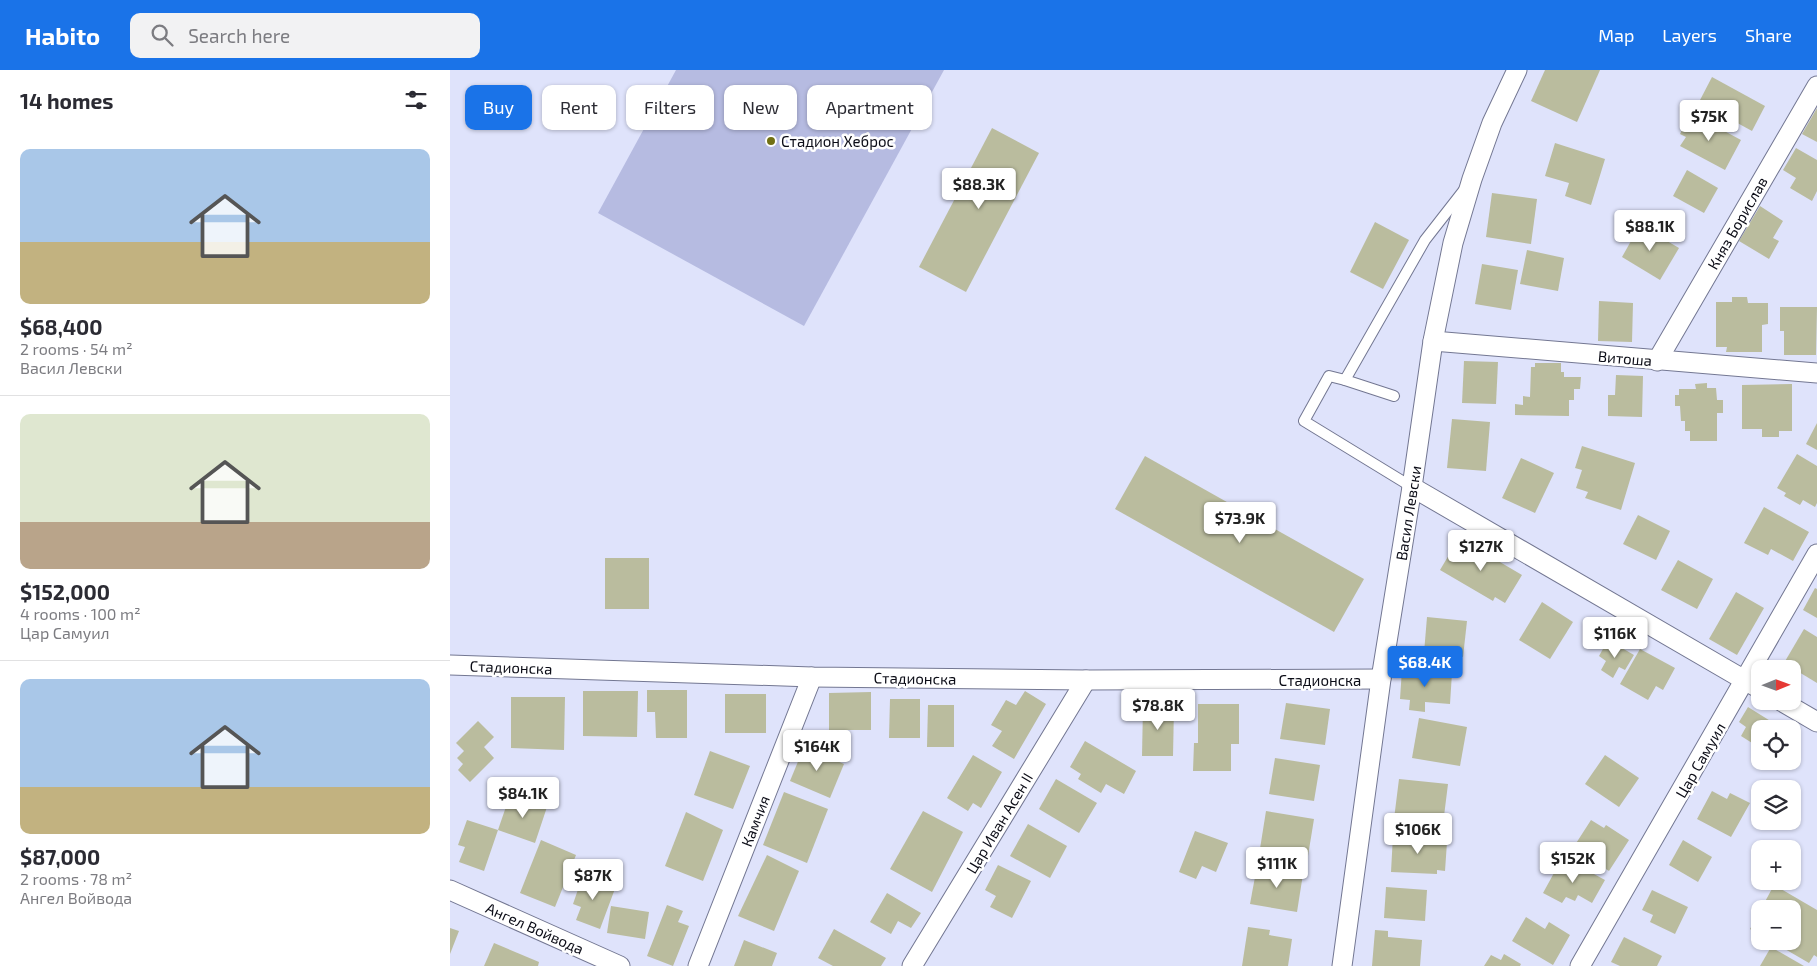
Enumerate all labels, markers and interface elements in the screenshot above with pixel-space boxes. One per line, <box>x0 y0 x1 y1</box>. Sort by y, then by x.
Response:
search box <box>130 13 480 58</box>
text: Habito <box>25 21 100 50</box>
icon: search <box>148 21 176 49</box>
text: Search here <box>188 24 290 47</box>
text: Map <box>1598 24 1634 46</box>
text: Layers <box>1662 24 1717 46</box>
text: Share <box>1745 24 1792 46</box>
chip: Buy <box>465 85 532 130</box>
chip: Rent <box>542 85 616 130</box>
chip: Filters <box>626 85 714 130</box>
chip: New <box>724 85 797 130</box>
chip: Apartment <box>807 85 932 130</box>
icon: filters <box>402 86 430 114</box>
text: 14 homes <box>20 88 114 113</box>
pin: $75K <box>1679 100 1739 142</box>
text: $75K <box>1691 106 1727 125</box>
place label: Стадион Хеброс <box>781 132 894 150</box>
marker: Стадион Хеброс <box>765 135 777 147</box>
pin: $88.3K <box>938 168 1020 210</box>
street label: Княз Борислав <box>1703 173 1771 273</box>
text: $88.3K <box>953 174 1005 193</box>
icon: home <box>180 181 270 271</box>
pin: $88.1K <box>1609 210 1691 252</box>
text: $88.1K <box>1625 216 1675 235</box>
text: $68,400 <box>20 314 103 339</box>
text: 2 rooms · 54 m² <box>20 339 133 358</box>
street label: Витоша <box>1597 347 1653 369</box>
text: Васил Левски <box>20 358 122 377</box>
icon: home <box>180 447 270 537</box>
street label: Васил Левски <box>1392 464 1424 562</box>
pin: $73.9K <box>1199 502 1281 544</box>
text: $73.9K <box>1215 508 1265 527</box>
pin: $127K <box>1446 530 1516 572</box>
text: $127K <box>1459 536 1503 555</box>
text: $152,000 <box>20 579 110 604</box>
text: 4 rooms · 100 m² <box>20 604 141 623</box>
pin: $116K <box>1580 616 1650 659</box>
text: Цар Самуил <box>20 623 110 642</box>
text: $116K <box>1594 623 1636 642</box>
pin: $68.4K <box>1384 646 1466 688</box>
text: $68.4K <box>1399 652 1451 671</box>
street label: Стадионска <box>469 657 553 677</box>
north arrow <box>1751 660 1801 710</box>
map controls <box>1751 660 1801 950</box>
street label: Стадионска <box>873 668 957 688</box>
street label: Стадионска <box>1279 671 1361 689</box>
pin: $78.8K <box>1117 688 1199 731</box>
text: $78.8K <box>1132 695 1184 714</box>
icon: home <box>180 712 270 802</box>
street label: Цар Самуил <box>1671 719 1730 801</box>
button: locate <box>1751 720 1801 770</box>
pin: $164K <box>782 730 852 772</box>
text: $164K <box>794 736 840 755</box>
street label: Цар Иван Асен II <box>962 769 1036 877</box>
pin: $84.1K <box>482 776 564 819</box>
button: layers <box>1751 780 1801 830</box>
text: $84.1K <box>498 783 548 802</box>
street label: Камчия <box>737 793 773 849</box>
pin: $106K <box>1383 812 1453 855</box>
text: $106K <box>1395 819 1441 838</box>
button: + <box>1751 840 1801 890</box>
pin: $152K <box>1538 842 1608 884</box>
text: $87,000 <box>20 844 100 869</box>
pin: $111K <box>1242 846 1312 889</box>
text: $152K <box>1551 848 1595 867</box>
text: $111K <box>1257 853 1297 872</box>
pin: $87K <box>563 858 623 901</box>
text: $87K <box>574 865 612 884</box>
text: 2 rooms · 78 m² <box>20 869 132 888</box>
text: Ангел Войвода <box>20 888 132 907</box>
street label: Ангел Войвода <box>483 898 587 958</box>
button: − <box>1751 900 1801 950</box>

